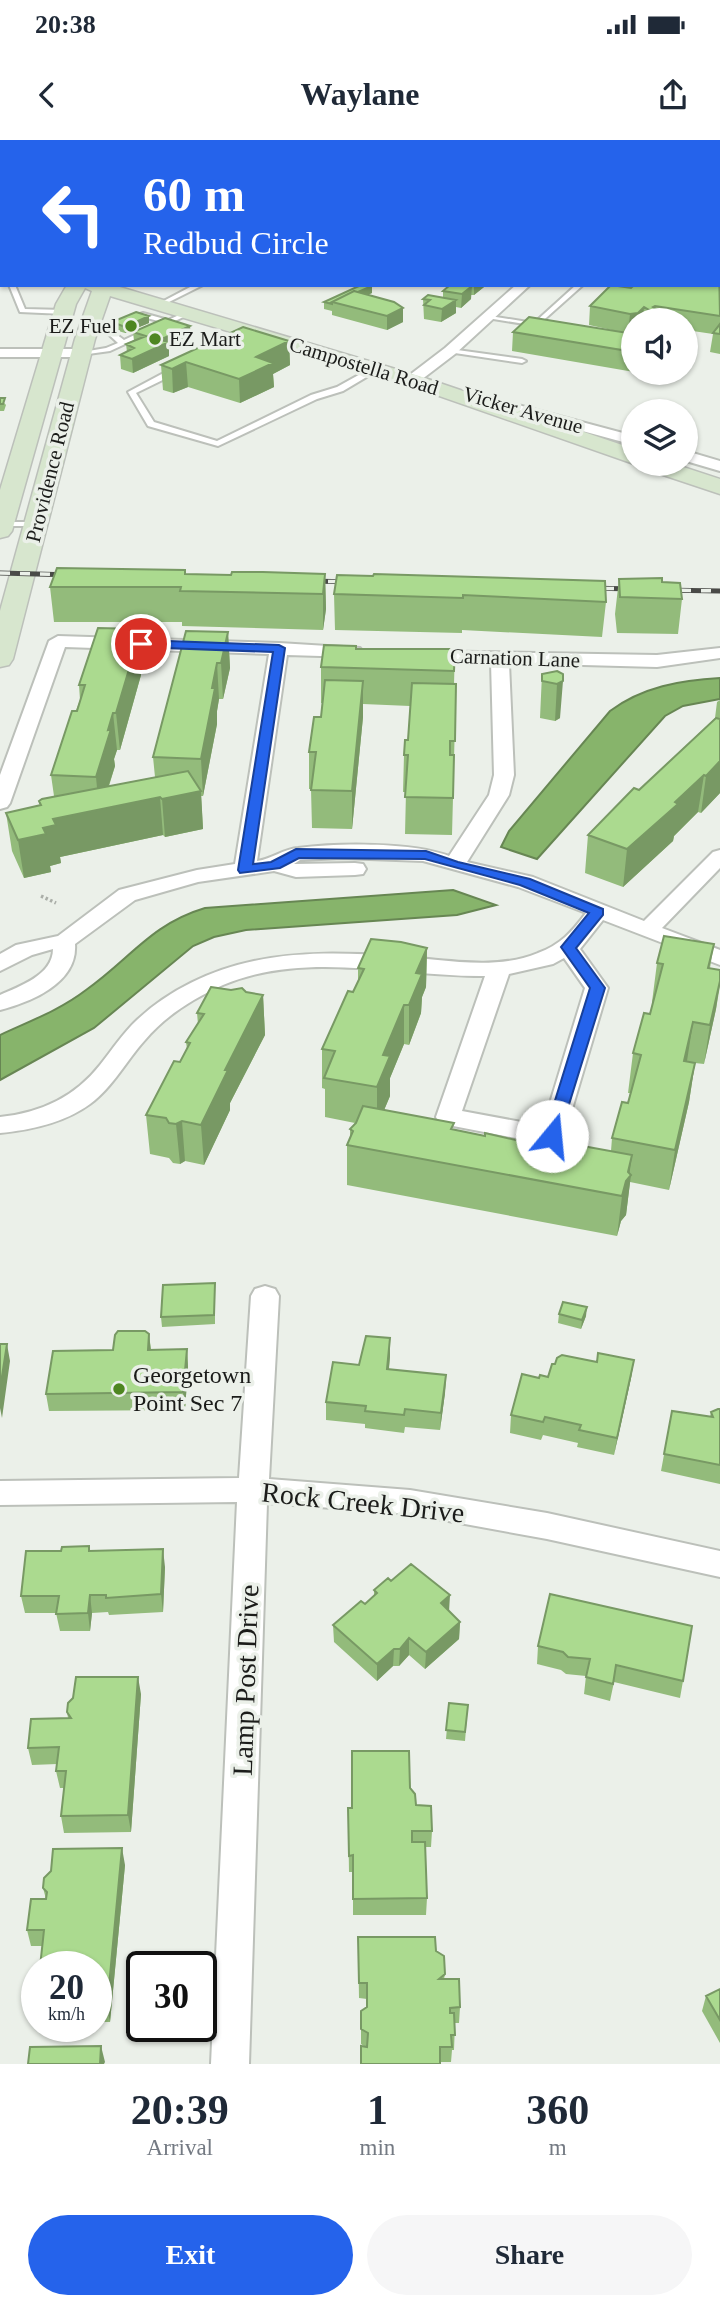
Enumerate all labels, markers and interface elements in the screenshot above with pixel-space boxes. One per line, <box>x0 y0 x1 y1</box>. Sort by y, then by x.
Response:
text: 20:38 <box>35 10 96 39</box>
icon: back <box>28 76 66 114</box>
text: Waylane <box>300 76 420 112</box>
icon: share <box>654 76 692 114</box>
text: 60 m <box>143 167 245 222</box>
icon: left <box>28 168 119 259</box>
text: Redbud Circle <box>143 225 329 261</box>
map controls <box>621 308 698 476</box>
button: sound <box>621 308 698 385</box>
place label: EZ Fuel <box>49 314 117 338</box>
marker: EZ Fuel <box>123 318 139 334</box>
place label: EZ Mart <box>169 327 241 351</box>
marker: EZ Mart <box>147 331 163 347</box>
street label: Campostella Road <box>287 332 442 400</box>
street label: Vicker Avenue <box>460 381 586 439</box>
street label: Providence Road <box>21 399 79 545</box>
button: layers <box>621 399 698 476</box>
pin <box>111 614 171 674</box>
icon: arrive <box>122 625 160 663</box>
street label: Carnation Lane <box>450 644 580 672</box>
position arrow <box>515 1099 589 1173</box>
place label: Georgetown Point Sec 7 <box>133 1362 251 1416</box>
marker: Georgetown Point Sec 7 <box>111 1381 127 1397</box>
street label: Rock Creek Drive <box>260 1476 466 1529</box>
street label: Lamp Post Drive <box>227 1584 264 1776</box>
speed limit sign: 30 <box>126 1951 217 2042</box>
text: 20 <box>49 1968 84 2007</box>
text: km/h <box>48 2004 85 2024</box>
text: 20:39 <box>131 2087 229 2133</box>
text: 1 <box>367 2087 388 2133</box>
text: 360 <box>526 2087 589 2133</box>
text: Arrival <box>147 2135 213 2160</box>
text: min <box>360 2135 395 2160</box>
text: m <box>549 2135 567 2160</box>
button: Exit <box>28 2215 353 2295</box>
button: Share <box>367 2215 692 2295</box>

